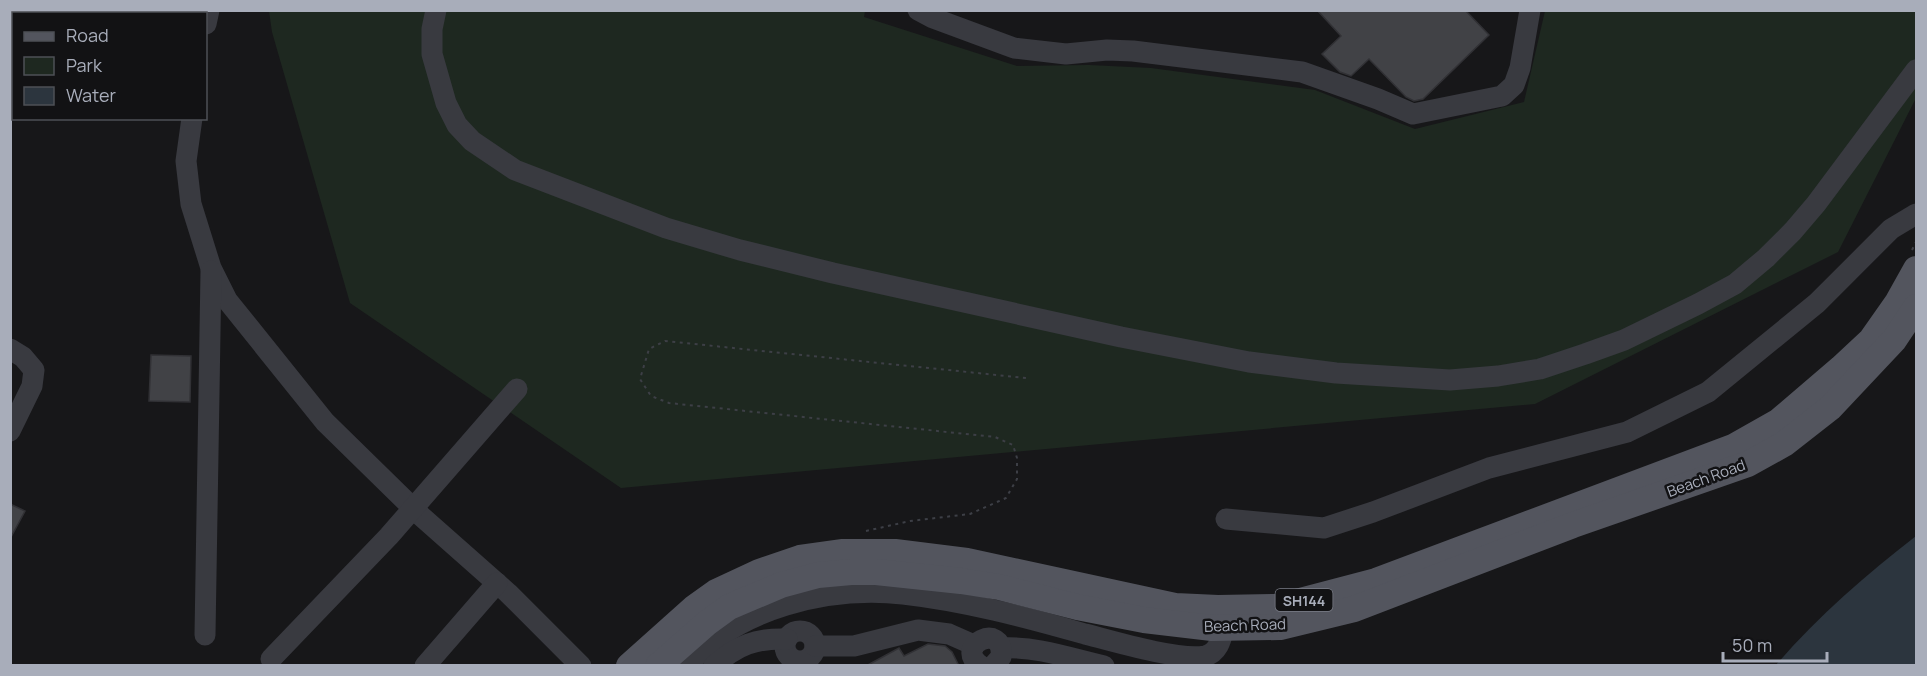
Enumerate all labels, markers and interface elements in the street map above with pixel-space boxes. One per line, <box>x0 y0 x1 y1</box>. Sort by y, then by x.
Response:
legend <box>12 12 207 120</box>
text: Road <box>66 23 109 47</box>
text: Park <box>66 53 103 77</box>
text: Water <box>66 83 116 107</box>
street label: Beach Road <box>1664 454 1748 502</box>
road number: SH144 <box>1276 589 1332 611</box>
street label: Beach Road <box>1204 613 1286 637</box>
scale bar <box>1723 625 1826 663</box>
text: 50 m <box>1732 633 1772 657</box>

